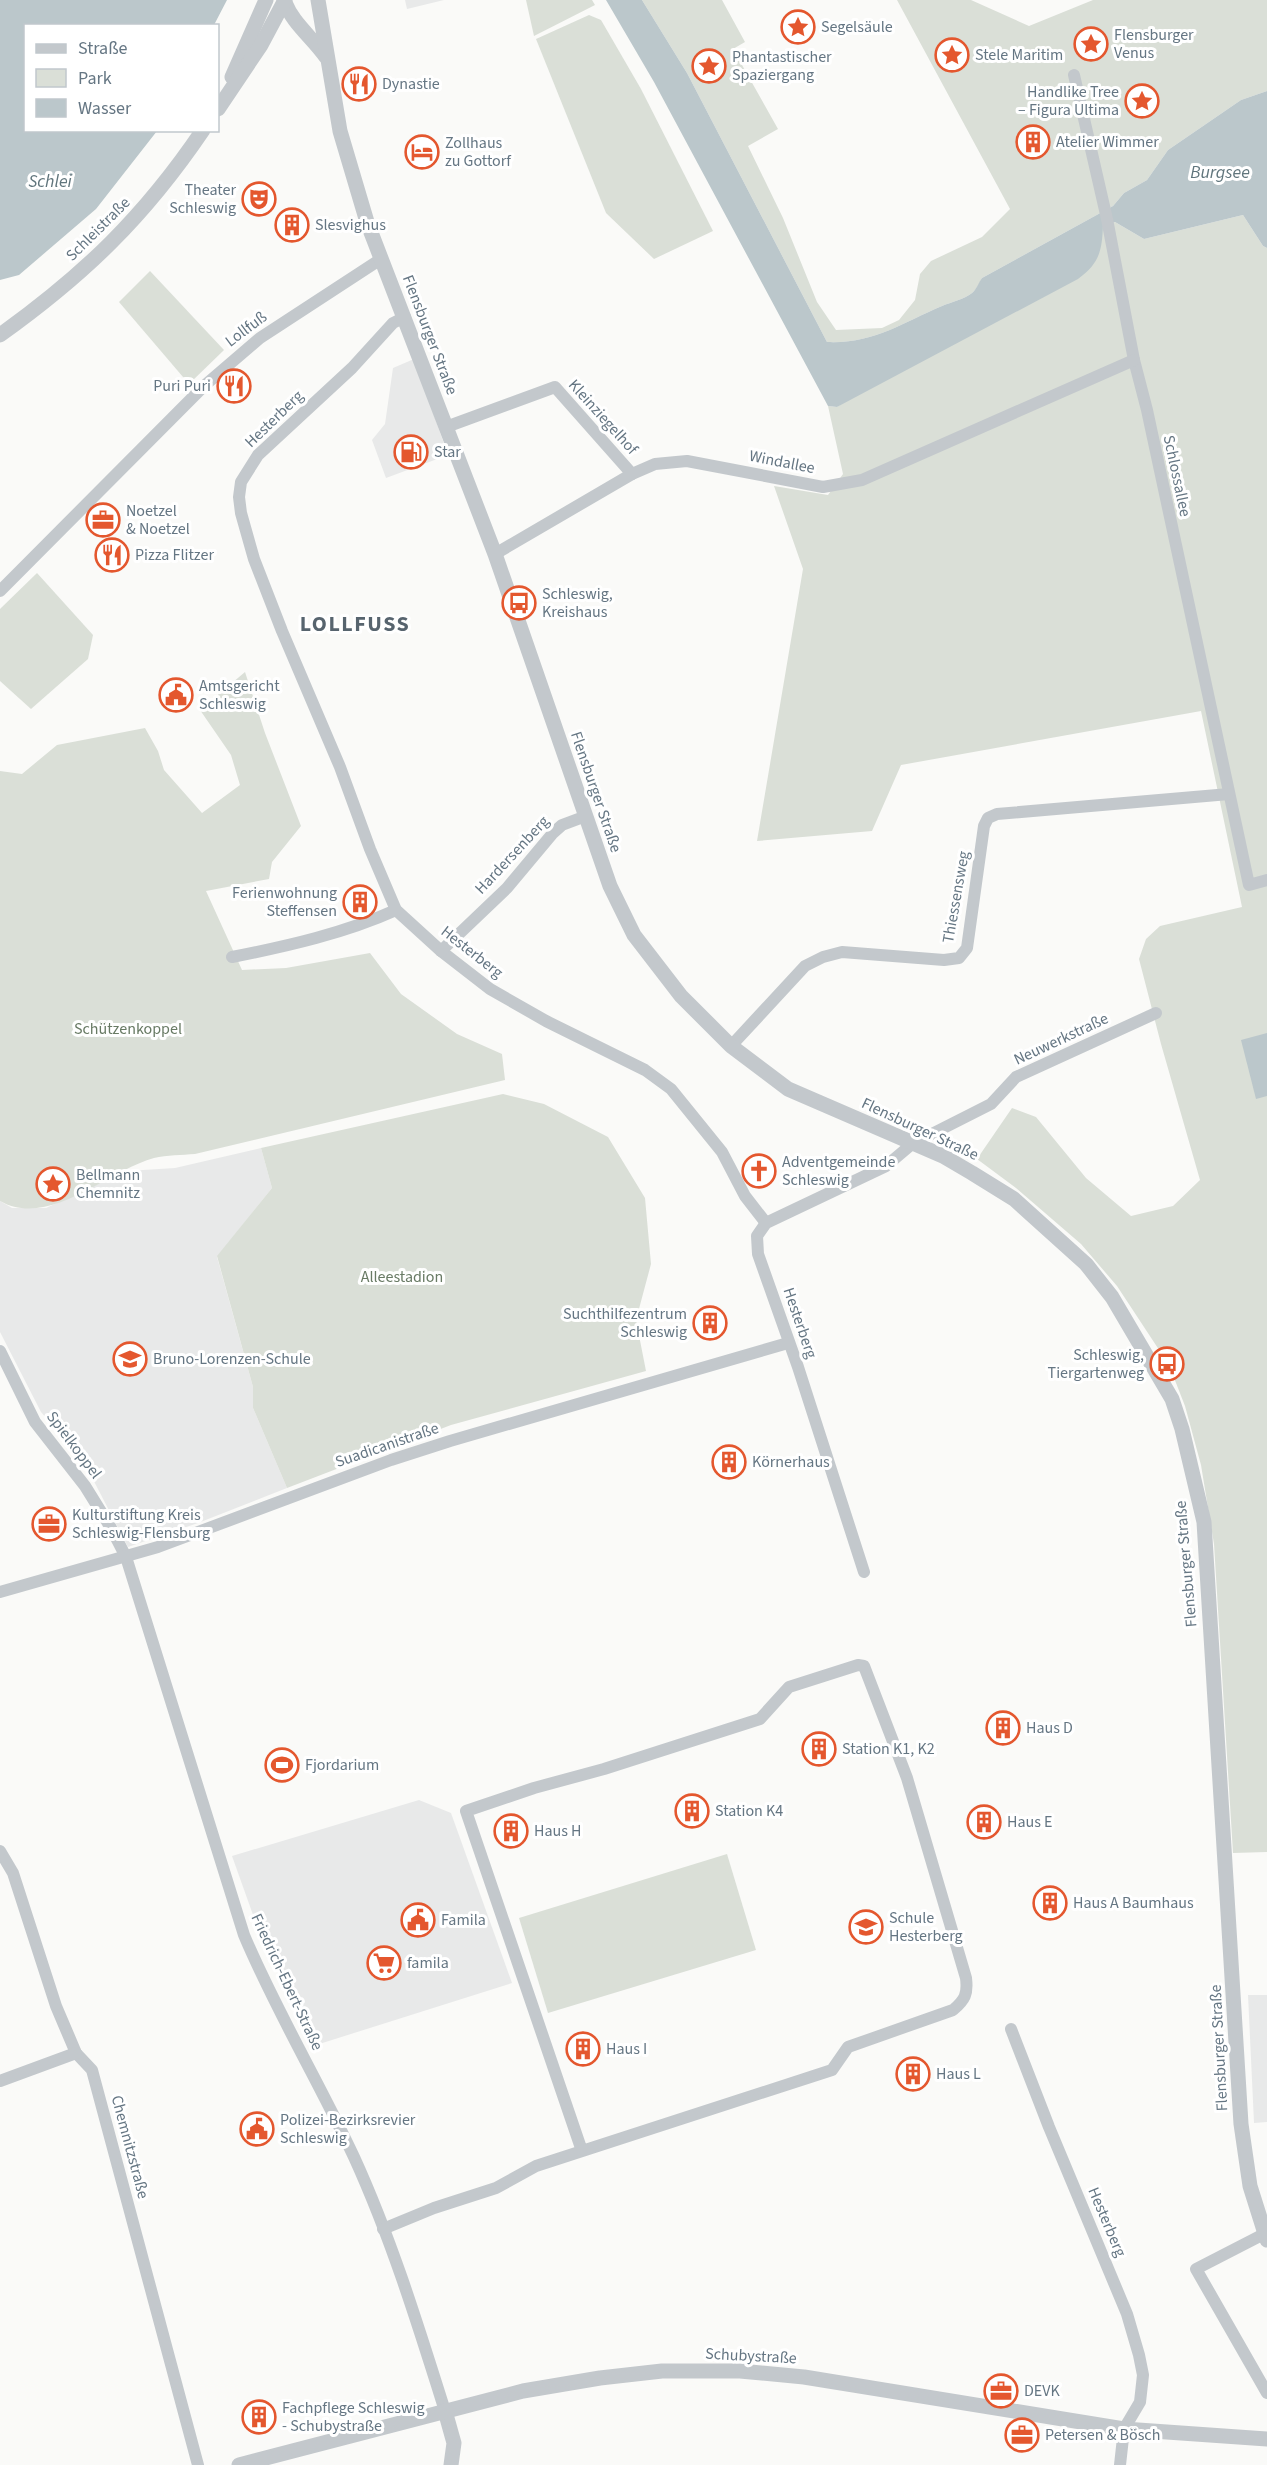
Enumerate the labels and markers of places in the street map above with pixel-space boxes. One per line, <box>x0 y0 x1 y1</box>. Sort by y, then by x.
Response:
place icon: Segelsäule <box>780 9 816 45</box>
place label: Segelsäule <box>821 16 893 38</box>
place label: Flensburger Venus <box>1114 24 1194 64</box>
place icon: Flensburger Venus <box>1073 26 1109 62</box>
place icon: Stele Maritim <box>934 37 970 73</box>
place label: Stele Maritim <box>975 44 1063 66</box>
place label: Phantastischer Spaziergang <box>732 46 832 86</box>
place icon: Phantastischer Spaziergang <box>691 48 727 84</box>
restaurant icon: Dynastie <box>341 66 377 102</box>
place label: Dynastie <box>382 73 440 95</box>
place label: Handlike Tree – Figura Ultima <box>1018 81 1119 121</box>
place icon: Handlike Tree – Figura Ultima <box>1124 83 1160 119</box>
building icon: Atelier Wimmer <box>1015 124 1051 160</box>
place label: Atelier Wimmer <box>1056 131 1159 153</box>
place label: Zollhaus zu Gottorf <box>445 132 512 172</box>
hotel icon: Zollhaus zu Gottorf <box>404 134 440 170</box>
place label: Theater Schleswig <box>169 179 236 219</box>
theatre icon: Theater Schleswig <box>241 181 277 217</box>
building icon: Slesvighus <box>274 207 310 243</box>
place label: Slesvighus <box>315 214 386 236</box>
restaurant icon: Puri Puri <box>216 368 252 404</box>
place label: Puri Puri <box>153 375 211 397</box>
fuel station icon: Star <box>393 434 429 470</box>
place label: Star <box>434 441 461 463</box>
place label: Noetzel & Noetzel <box>126 500 190 540</box>
office icon: Noetzel & Noetzel <box>85 502 121 538</box>
restaurant icon: Pizza Flitzer <box>94 537 130 573</box>
place label: Pizza Flitzer <box>135 544 214 566</box>
place label: Schleswig, Kreishaus <box>542 583 613 623</box>
bus stop icon: Schleswig, Kreishaus <box>501 585 537 621</box>
place label: Amtsgericht Schleswig <box>199 675 280 715</box>
public building icon: Amtsgericht Schleswig <box>158 677 194 713</box>
place label: Ferienwohnung Steffensen <box>232 882 337 922</box>
building icon: Ferienwohnung Steffensen <box>342 884 378 920</box>
place label: Adventgemeinde Schleswig <box>782 1151 895 1191</box>
church icon: Adventgemeinde Schleswig <box>741 1153 777 1189</box>
place label: Bellmann Chemnitz <box>76 1164 140 1204</box>
place icon: Bellmann Chemnitz <box>35 1166 71 1202</box>
place label: Suchthilfezentrum Schleswig <box>563 1303 687 1343</box>
building icon: Suchthilfezentrum Schleswig <box>692 1305 728 1341</box>
school or university icon: Bruno-Lorenzen-Schule <box>112 1341 148 1377</box>
place label: Schleswig, Tiergartenweg <box>1048 1344 1144 1384</box>
bus stop icon: Schleswig, Tiergartenweg <box>1149 1346 1185 1382</box>
place label: Bruno-Lorenzen-Schule <box>153 1348 311 1370</box>
building icon: Körnerhaus <box>711 1444 747 1480</box>
place label: Körnerhaus <box>752 1451 830 1473</box>
place label: Kulturstiftung Kreis Schleswig-Flensburg <box>72 1504 210 1544</box>
office icon: Kulturstiftung Kreis Schleswig-Flensburg <box>31 1506 67 1542</box>
building icon: Haus D <box>985 1710 1021 1746</box>
place label: Haus D <box>1026 1717 1073 1739</box>
building icon: Station K1, K2 <box>801 1731 837 1767</box>
place label: Station K1, K2 <box>842 1738 935 1760</box>
sports icon: Fjordarium <box>264 1747 300 1783</box>
place label: Fjordarium <box>305 1754 379 1776</box>
building icon: Station K4 <box>674 1793 710 1829</box>
place label: Station K4 <box>715 1800 783 1822</box>
building icon: Haus E <box>966 1804 1002 1840</box>
place label: Haus E <box>1007 1811 1053 1833</box>
building icon: Haus H <box>493 1813 529 1849</box>
place label: Haus H <box>534 1820 582 1842</box>
building icon: Haus A Baumhaus <box>1032 1885 1068 1921</box>
place label: Haus A Baumhaus <box>1073 1892 1194 1914</box>
public building icon: Famila <box>400 1902 436 1938</box>
place label: Schule Hesterberg <box>889 1907 963 1947</box>
place label: Famila <box>441 1909 486 1931</box>
school or university icon: Schule Hesterberg <box>848 1909 884 1945</box>
supermarket icon: famila <box>366 1945 402 1981</box>
place label: famila <box>407 1952 449 1974</box>
building icon: Haus I <box>565 2031 601 2067</box>
place label: Haus I <box>606 2038 647 2060</box>
building icon: Haus L <box>895 2056 931 2092</box>
place label: Haus L <box>936 2063 981 2085</box>
place label: Polizei-Bezirksrevier Schleswig <box>280 2109 416 2149</box>
public building icon: Polizei-Bezirksrevier Schleswig <box>239 2111 275 2147</box>
office icon: DEVK <box>983 2373 1019 2409</box>
place label: DEVK <box>1024 2380 1061 2402</box>
place label: Fachpflege Schleswig - Schubystraße <box>282 2397 425 2437</box>
building icon: Fachpflege Schleswig - Schubystraße <box>241 2399 277 2435</box>
office icon: Petersen & Bösch <box>1004 2417 1040 2453</box>
place label: Petersen & Bösch <box>1045 2424 1160 2446</box>

